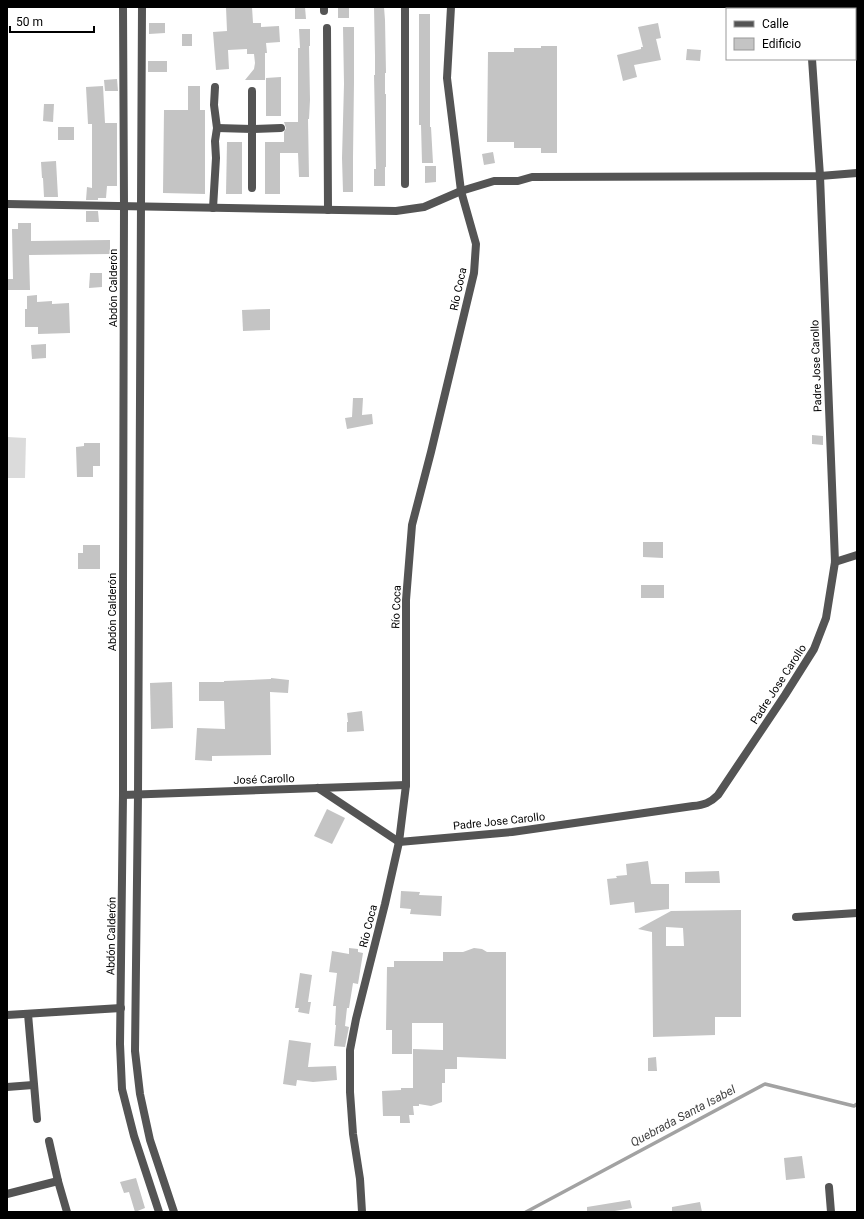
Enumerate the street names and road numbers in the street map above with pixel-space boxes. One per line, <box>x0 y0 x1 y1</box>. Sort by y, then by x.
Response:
street label: Abdón Calderón <box>107 249 120 327</box>
street label: Río Coca <box>448 266 469 312</box>
street label: Padre Jose Carollo <box>808 320 825 412</box>
street label: Abdón Calderón <box>106 573 119 651</box>
street label: Río Coca <box>389 585 404 629</box>
street label: Padre Jose Carollo <box>748 642 809 727</box>
street label: José Carollo <box>233 772 295 787</box>
street label: Padre Jose Carollo <box>452 810 546 833</box>
street label: Abdón Calderón <box>104 897 119 975</box>
street label: Río Coca <box>357 903 380 949</box>

